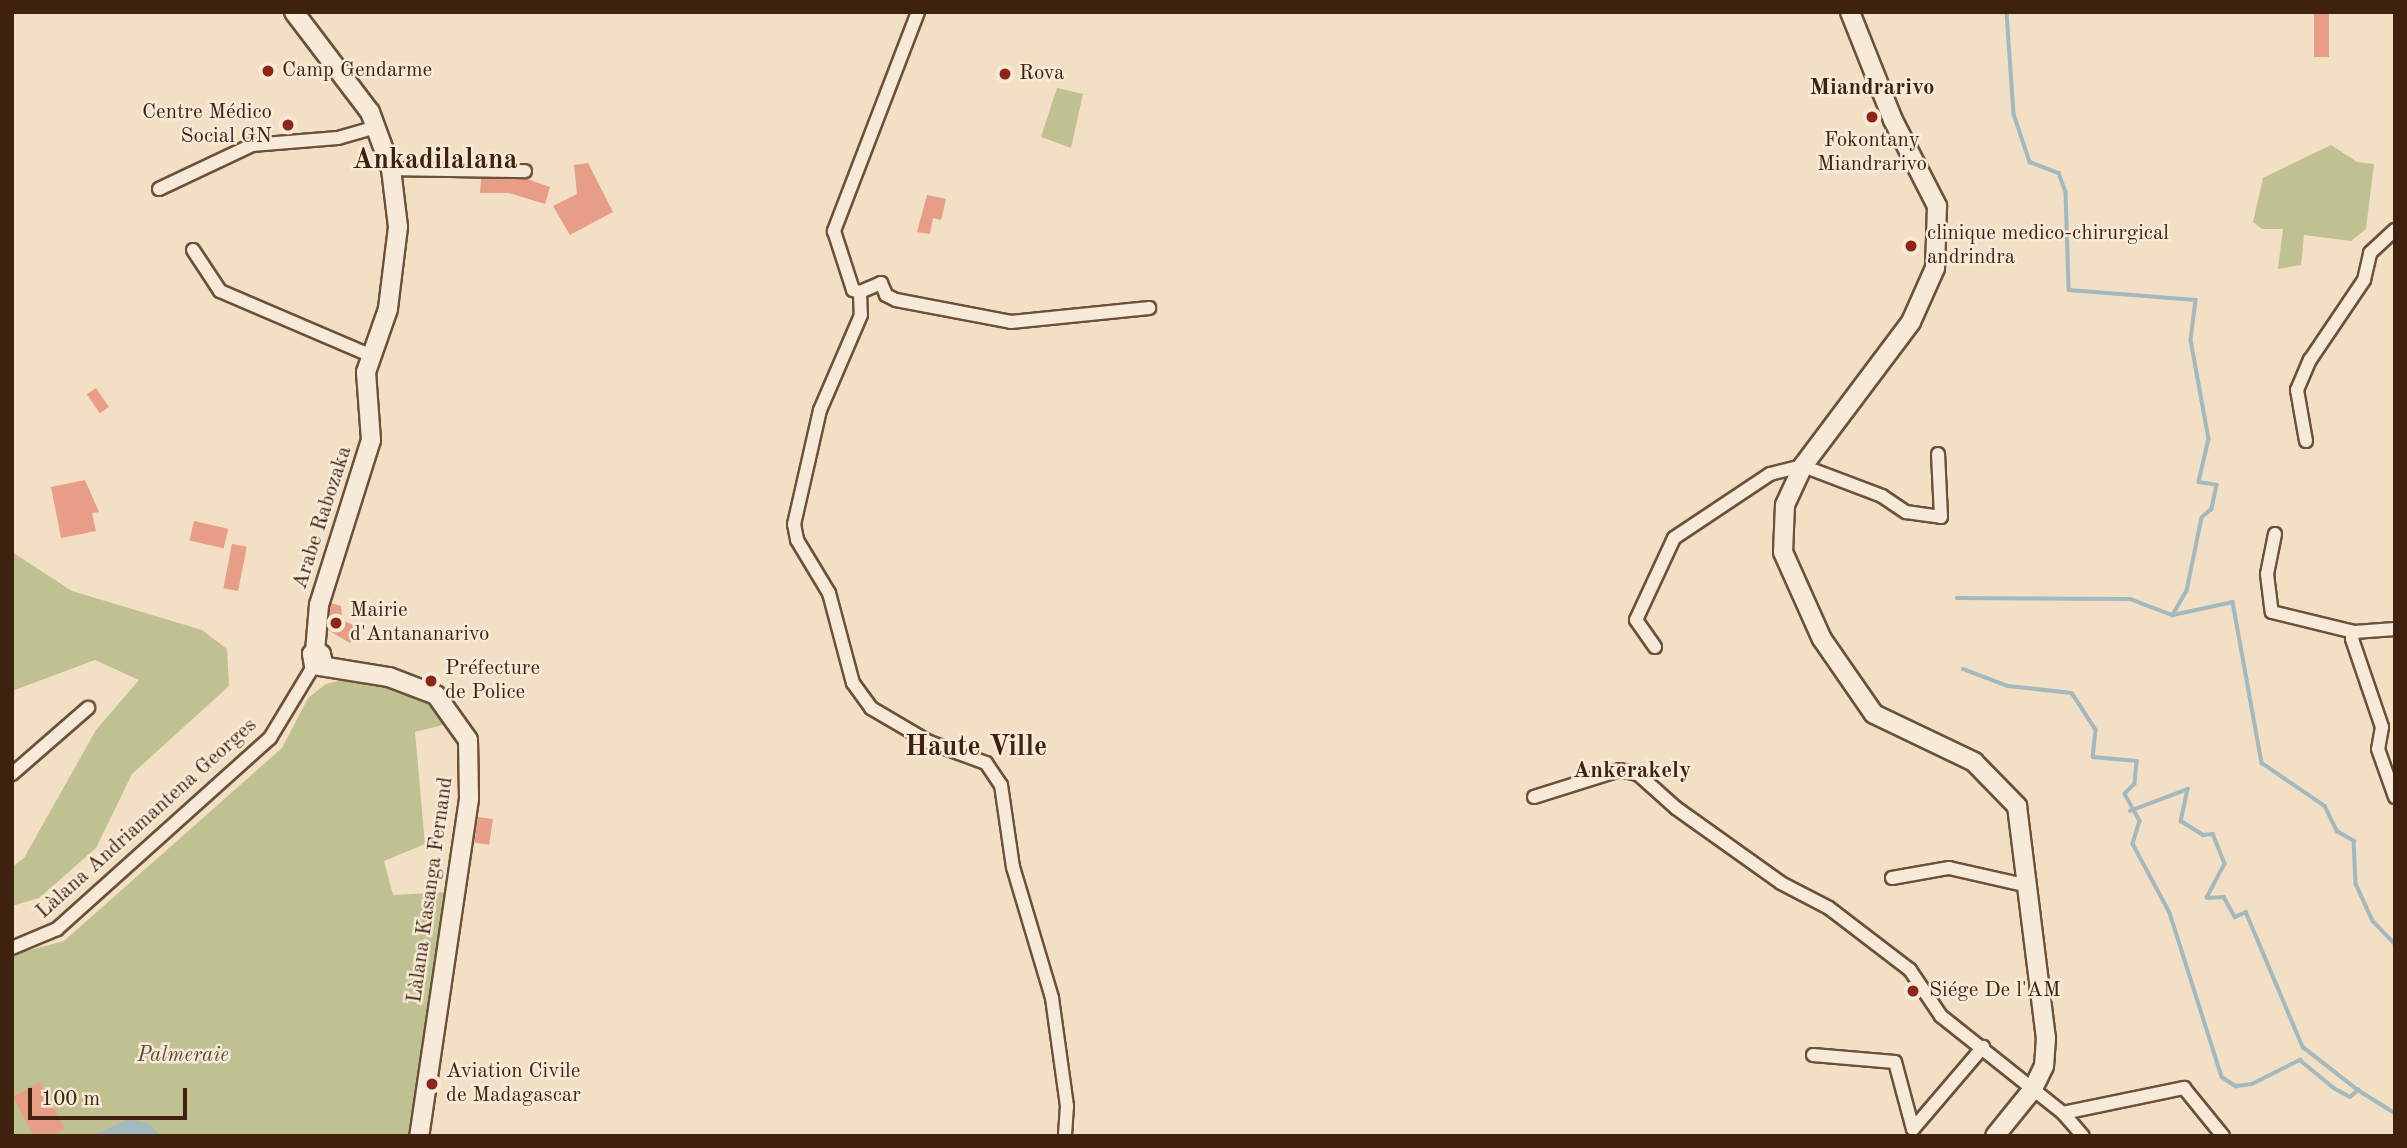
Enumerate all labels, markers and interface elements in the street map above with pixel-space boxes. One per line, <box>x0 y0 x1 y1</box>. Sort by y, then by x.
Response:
place label: Camp Gendarme <box>282 58 432 84</box>
place label: Rova <box>1019 61 1064 87</box>
marker: Camp Gendarme <box>260 63 276 79</box>
marker: Rova <box>997 66 1013 82</box>
district label: Miandrarivo <box>1809 74 1935 102</box>
place label: Centre Médico Social GN <box>142 100 272 150</box>
marker: Fokontany Miandrarivo <box>1864 109 1880 125</box>
marker: Centre Médico Social GN <box>278 115 298 135</box>
place label: Fokontany Miandrarivo <box>1817 128 1927 178</box>
district label: Ankadilalana <box>352 144 518 178</box>
place label: clinique medico-chirurgical andrindra <box>1927 221 2169 271</box>
marker: clinique medico-chirurgical andrindra <box>1901 236 1921 256</box>
street label: Arabe Rabozaka <box>288 443 358 593</box>
place label: Mairie d'Antananarivo <box>350 598 489 648</box>
marker: Mairie d'Antananarivo <box>328 615 344 631</box>
place label: Préfecture de Police <box>445 656 540 706</box>
marker: Préfecture de Police <box>423 673 439 689</box>
street label: Làlana Andriamantena Georges <box>32 713 262 925</box>
district label: Haute Ville <box>905 731 1047 765</box>
district label: Ankerakely <box>1573 757 1691 785</box>
street label: Làlana Kasanga Fernand <box>403 775 459 1005</box>
place label: Siége De l'AM <box>1929 978 2061 1004</box>
marker: Siége De l'AM <box>1903 981 1923 1001</box>
park label: Palmeraie <box>137 1043 229 1069</box>
place label: Aviation Civile de Madagascar <box>446 1059 581 1109</box>
scale bar <box>32 1074 191 1118</box>
marker: Aviation Civile de Madagascar <box>424 1076 440 1092</box>
text: 100 m <box>41 1089 100 1110</box>

